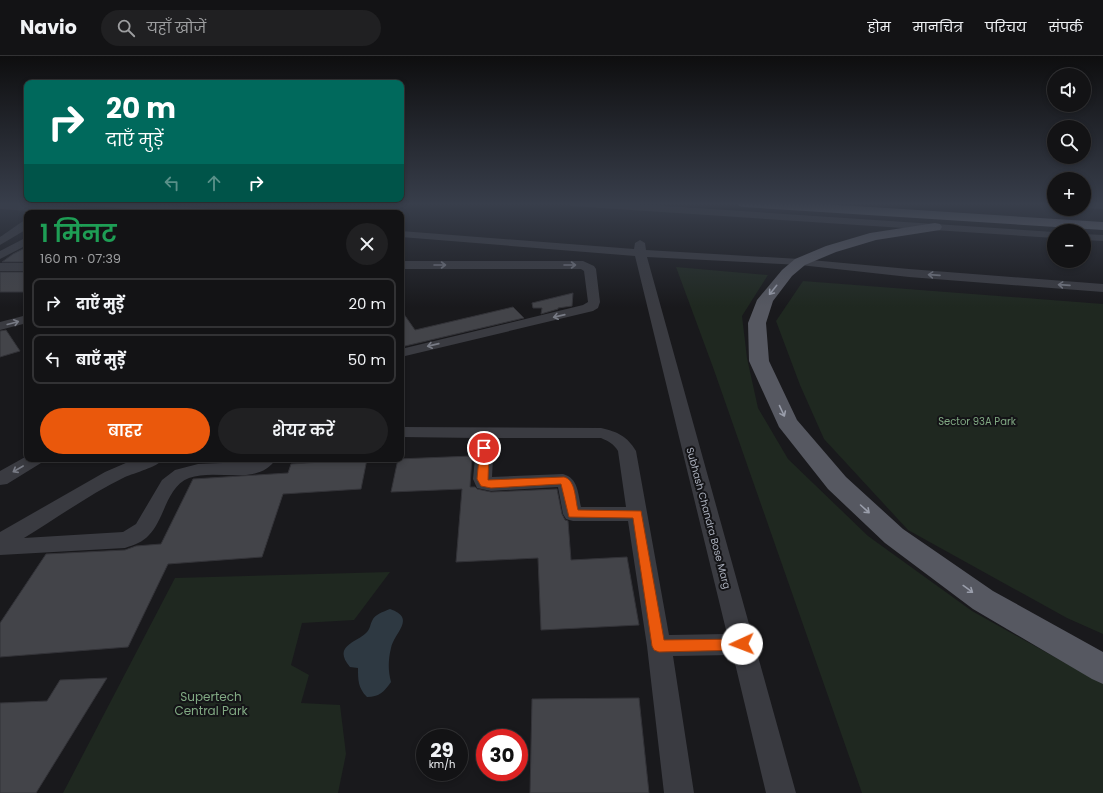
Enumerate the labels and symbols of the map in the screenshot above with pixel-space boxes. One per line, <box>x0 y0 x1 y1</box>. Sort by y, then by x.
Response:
one-way arrow <box>433 261 446 269</box>
one-way arrow <box>563 261 576 269</box>
one-way arrow <box>928 272 941 279</box>
one-way arrow <box>1058 282 1071 289</box>
one-way arrow <box>769 285 777 296</box>
one-way arrow <box>553 312 566 320</box>
one-way arrow <box>7 319 20 326</box>
one-way arrow <box>427 342 440 350</box>
one-way arrow <box>779 404 786 416</box>
park label: Sector 93A Park <box>938 414 1017 429</box>
pin <box>467 431 501 465</box>
street label: Subhash Chandra Bose Marg <box>682 446 735 591</box>
one-way arrow <box>12 466 24 473</box>
one-way arrow <box>860 505 871 514</box>
one-way arrow <box>962 585 973 593</box>
position arrow <box>721 623 763 665</box>
park label: Supertech Central Park <box>174 688 248 719</box>
speed limit sign: 30 <box>476 729 528 781</box>

